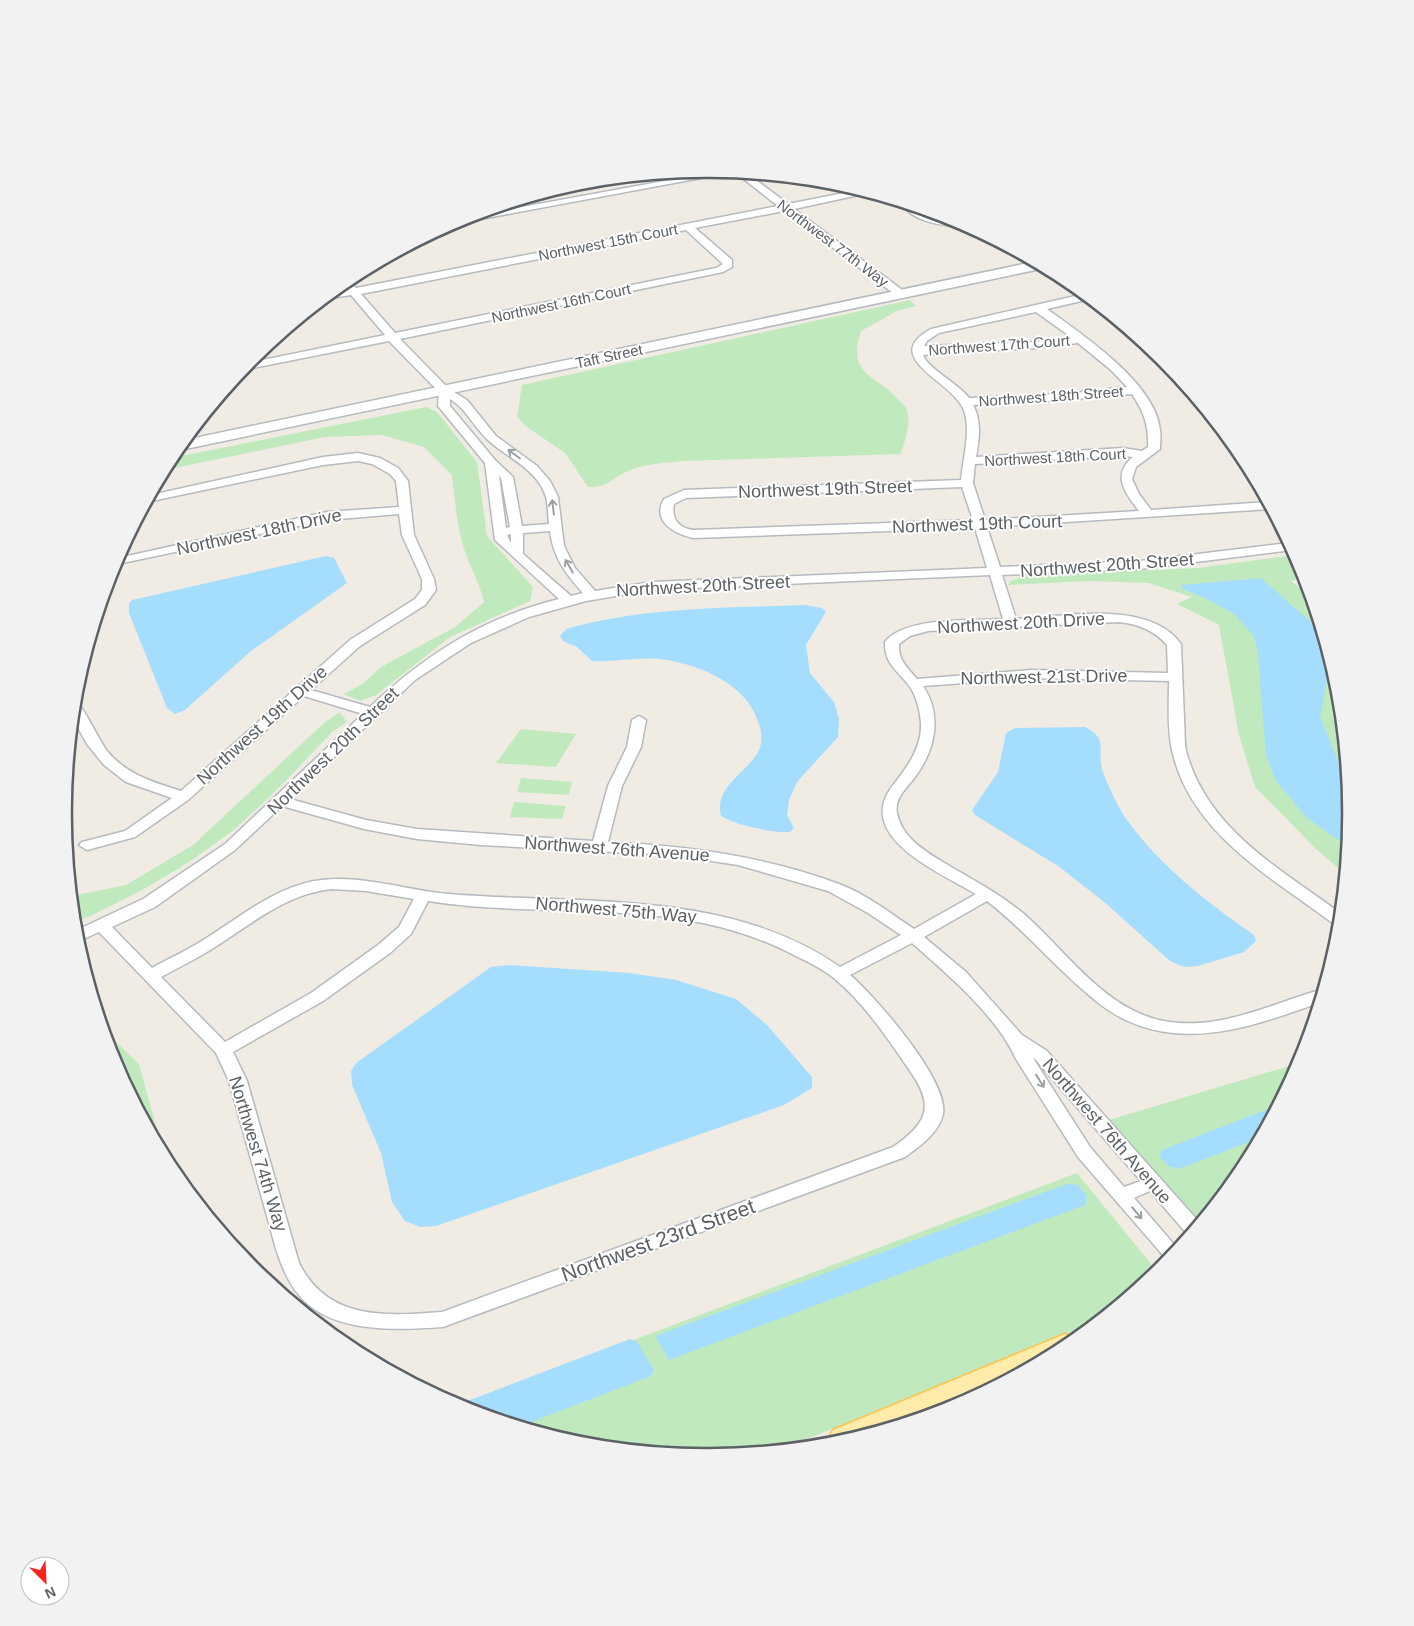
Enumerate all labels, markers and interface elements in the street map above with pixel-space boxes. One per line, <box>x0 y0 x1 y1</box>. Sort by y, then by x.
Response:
street label: Northwest 77th Way <box>774 196 892 291</box>
street label: Northwest 15th Court <box>537 220 680 264</box>
street label: Northwest 16th Court <box>490 280 633 326</box>
street label: Northwest 17th Court <box>928 332 1071 358</box>
street label: Taft Street <box>574 340 645 371</box>
street label: Northwest 18th Street <box>978 382 1125 410</box>
street label: Northwest 18th Court <box>984 445 1127 469</box>
one-way arrow <box>508 449 521 460</box>
street label: Northwest 19th Street <box>738 476 912 502</box>
one-way arrow <box>548 499 558 515</box>
street label: Northwest 18th Drive <box>175 505 343 559</box>
street label: Northwest 19th Court <box>892 511 1062 537</box>
street label: Northwest 20th Street <box>1019 549 1195 581</box>
one-way arrow <box>563 560 573 574</box>
street label: Northwest 20th Street <box>616 571 790 601</box>
street label: Northwest 20th Drive <box>937 609 1105 637</box>
street label: Northwest 19th Drive <box>193 661 331 789</box>
street label: Northwest 21st Drive <box>960 666 1128 688</box>
street label: Northwest 20th Street <box>263 683 403 819</box>
street label: Northwest 76th Avenue <box>524 833 710 865</box>
street label: Northwest 75th Way <box>535 893 697 927</box>
street label: Northwest 76th Avenue <box>1039 1054 1175 1208</box>
street label: Northwest 74th Way <box>225 1074 291 1234</box>
one-way arrow <box>1035 1074 1045 1088</box>
street label: Northwest 23rd Street <box>558 1194 758 1286</box>
one-way arrow <box>1131 1206 1142 1219</box>
north arrow <box>20 1556 70 1606</box>
text: N <box>42 1584 58 1602</box>

